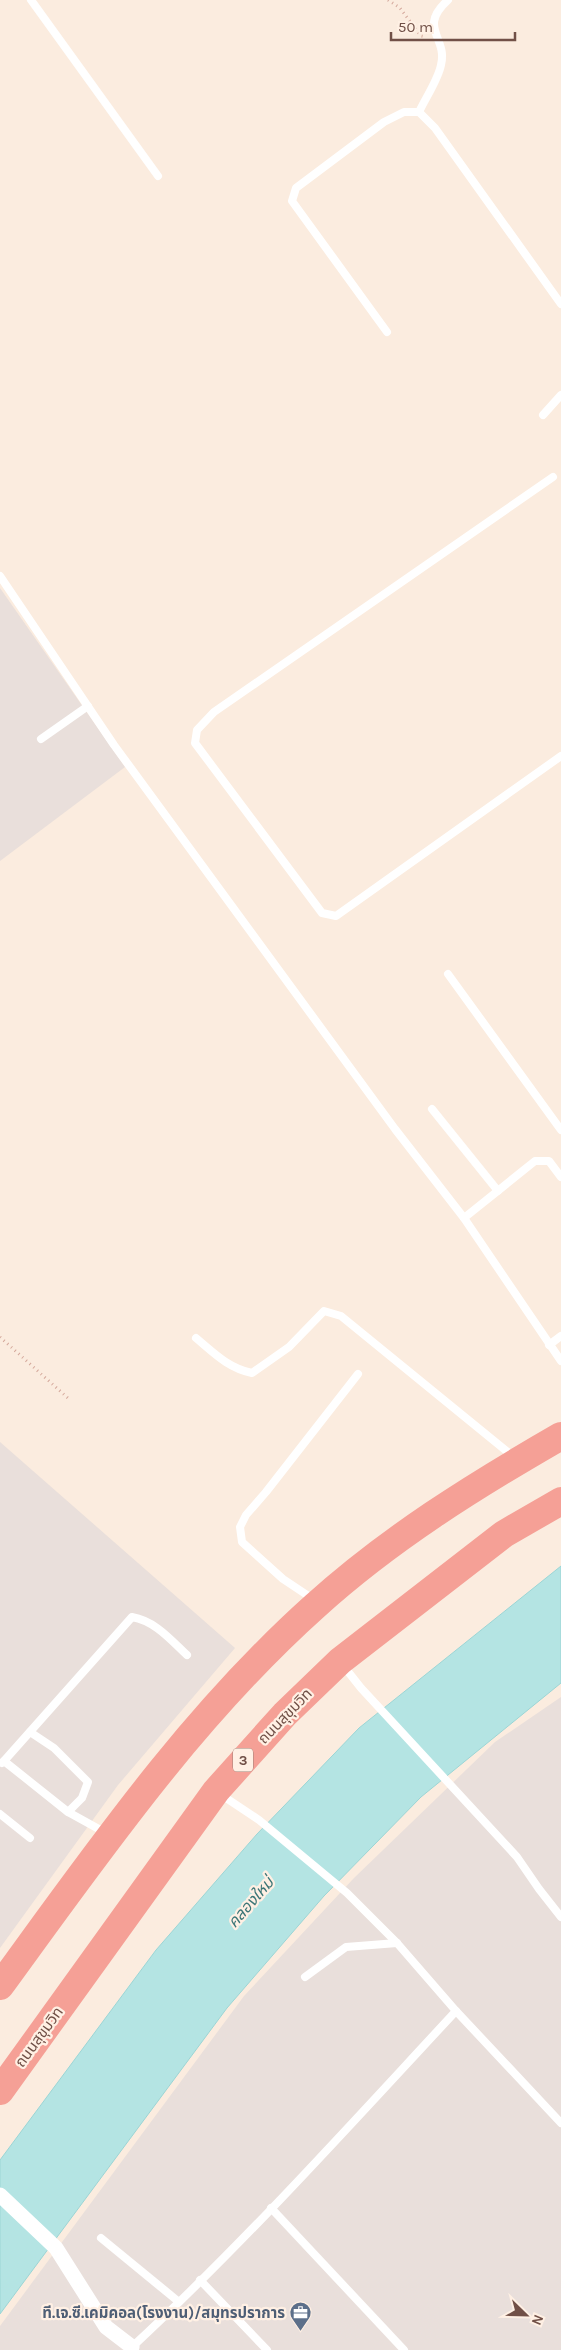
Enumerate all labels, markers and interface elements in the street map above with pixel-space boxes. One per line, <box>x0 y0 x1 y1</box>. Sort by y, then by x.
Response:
scale bar <box>391 10 515 42</box>
text: 50 m <box>398 18 433 36</box>
street label: ถนนสุขุมวิท <box>254 1685 316 1747</box>
road number: 3 <box>233 1748 253 1772</box>
water label: คลองใหม่ <box>223 1872 279 1931</box>
street label: ถนนสุขุมวิท <box>11 2003 67 2071</box>
north arrow <box>501 2290 551 2340</box>
office icon: ที.เจ.ซี.เคมิคอล(โรงงาน)/สมุทรปราการ <box>289 2301 313 2332</box>
place label: ที.เจ.ซี.เคมิคอล(โรงงาน)/สมุทรปราการ <box>42 2304 285 2322</box>
text: N <box>528 2312 547 2328</box>

